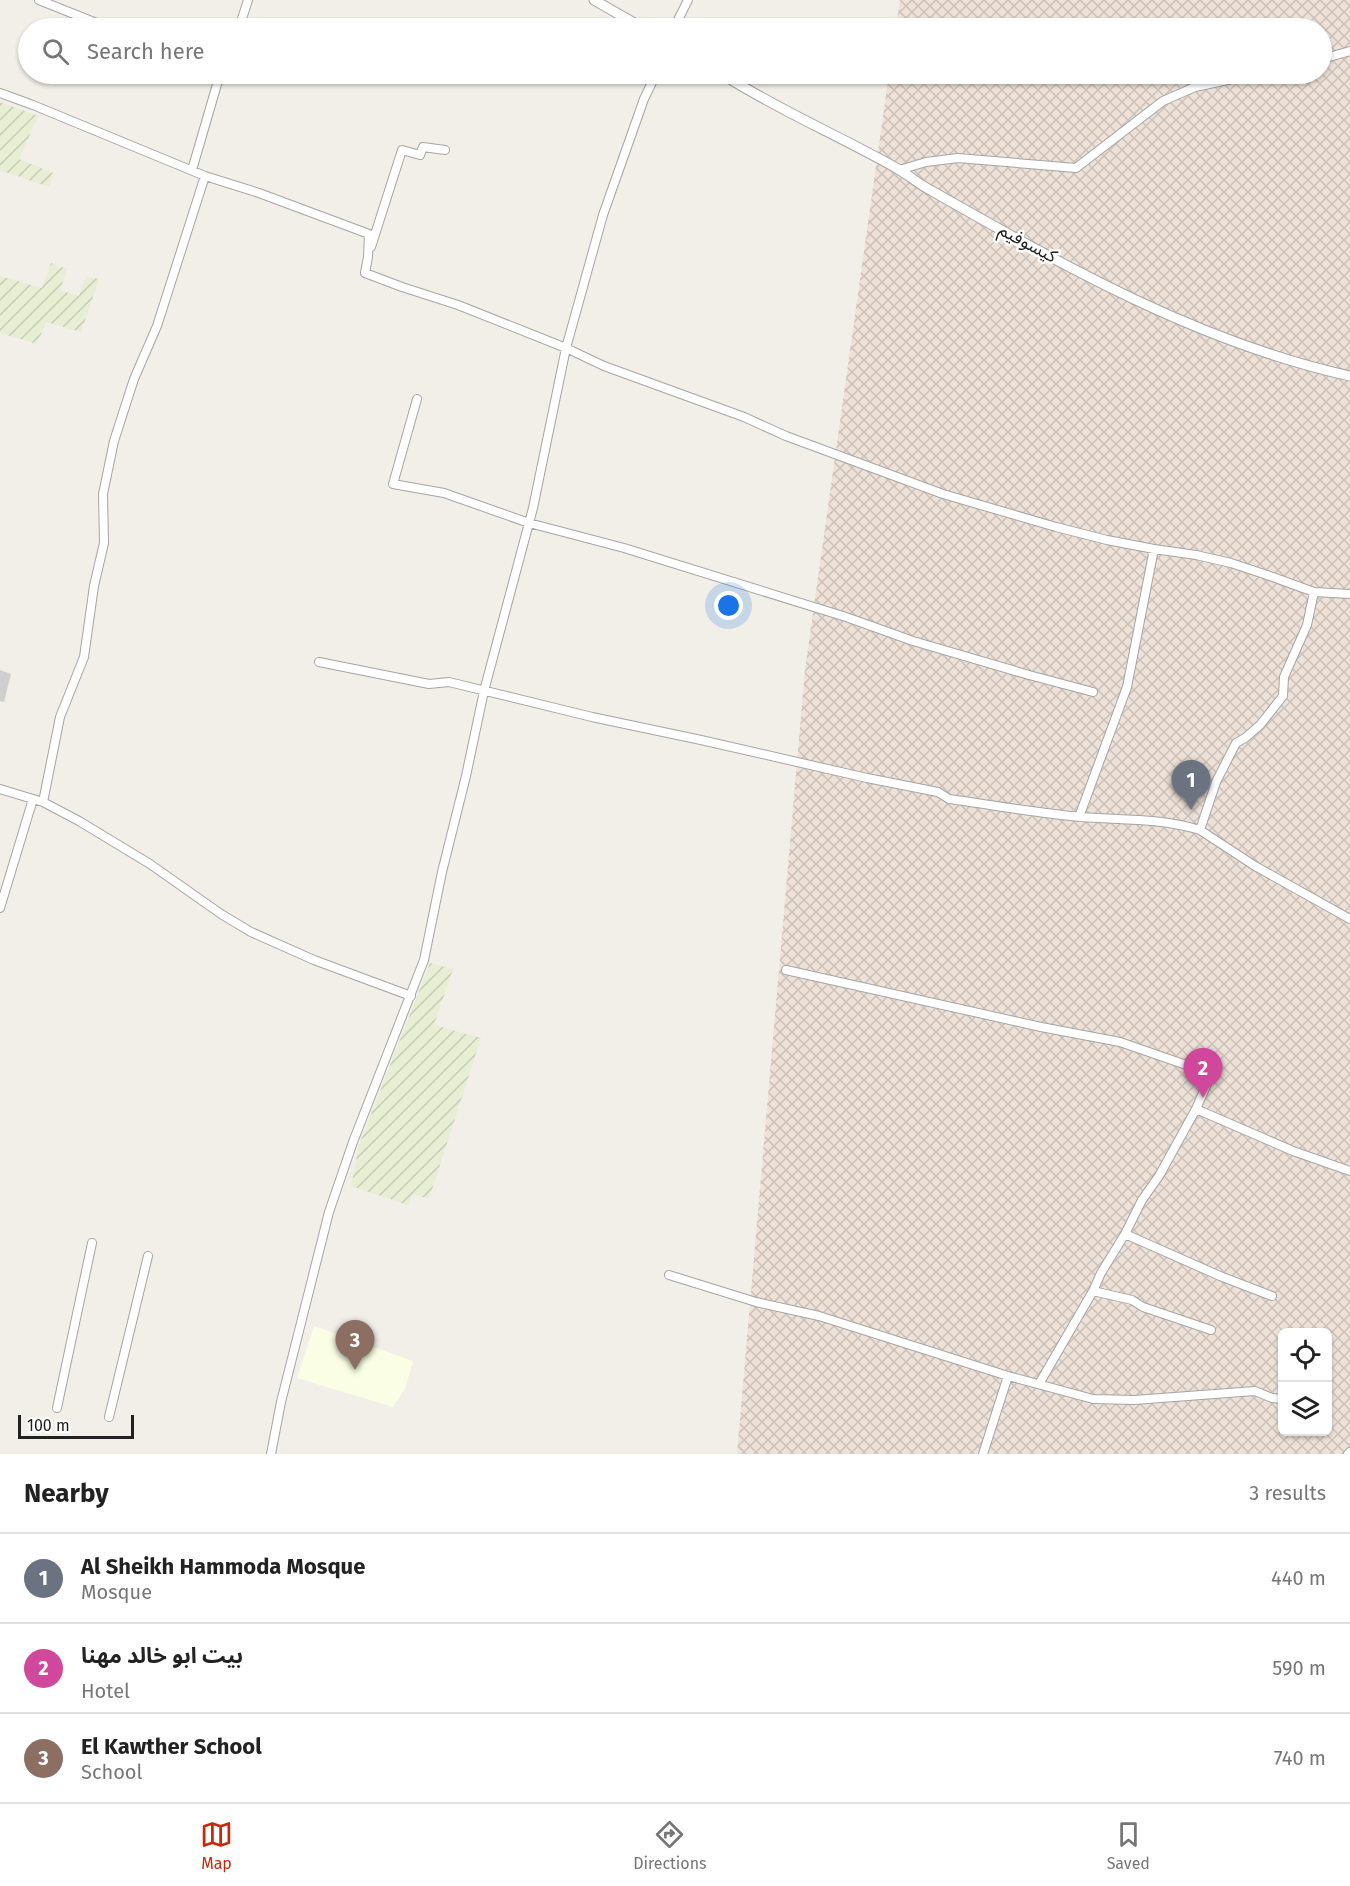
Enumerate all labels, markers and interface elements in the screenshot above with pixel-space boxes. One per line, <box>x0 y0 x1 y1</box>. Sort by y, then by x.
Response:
search box <box>18 18 1332 84</box>
icon: search <box>39 35 72 68</box>
text: Search here <box>87 38 205 65</box>
street label: كيسوفيم <box>994 219 1061 269</box>
your location <box>714 591 743 620</box>
pin: 1 <box>1172 760 1210 810</box>
pin: 2 <box>1184 1048 1222 1098</box>
pin: 3 <box>336 1320 374 1370</box>
map controls <box>1278 1328 1332 1436</box>
button: locate <box>1278 1328 1332 1382</box>
button: layers <box>1278 1382 1332 1436</box>
scale bar <box>18 1412 134 1440</box>
text: 100 m <box>27 1416 70 1435</box>
text: Nearby <box>24 1478 109 1509</box>
text: 3 results <box>1249 1481 1326 1505</box>
text: Al Sheikh Hammoda Mosque <box>81 1553 365 1580</box>
text: 1 <box>39 1566 48 1590</box>
text: 440 m <box>1271 1566 1326 1590</box>
text: Mosque <box>81 1580 152 1604</box>
text: بيت ابو خالد مهنا <box>81 1642 243 1669</box>
text: 2 <box>38 1656 49 1680</box>
text: 590 m <box>1272 1656 1326 1680</box>
text: Hotel <box>81 1679 130 1703</box>
text: El Kawther School <box>81 1733 262 1760</box>
text: 3 <box>38 1746 49 1770</box>
text: 740 m <box>1274 1746 1326 1770</box>
text: School <box>81 1760 142 1784</box>
tab: Map <box>200 1818 233 1873</box>
tab: Directions <box>633 1818 707 1873</box>
tab: Saved <box>1107 1818 1150 1873</box>

